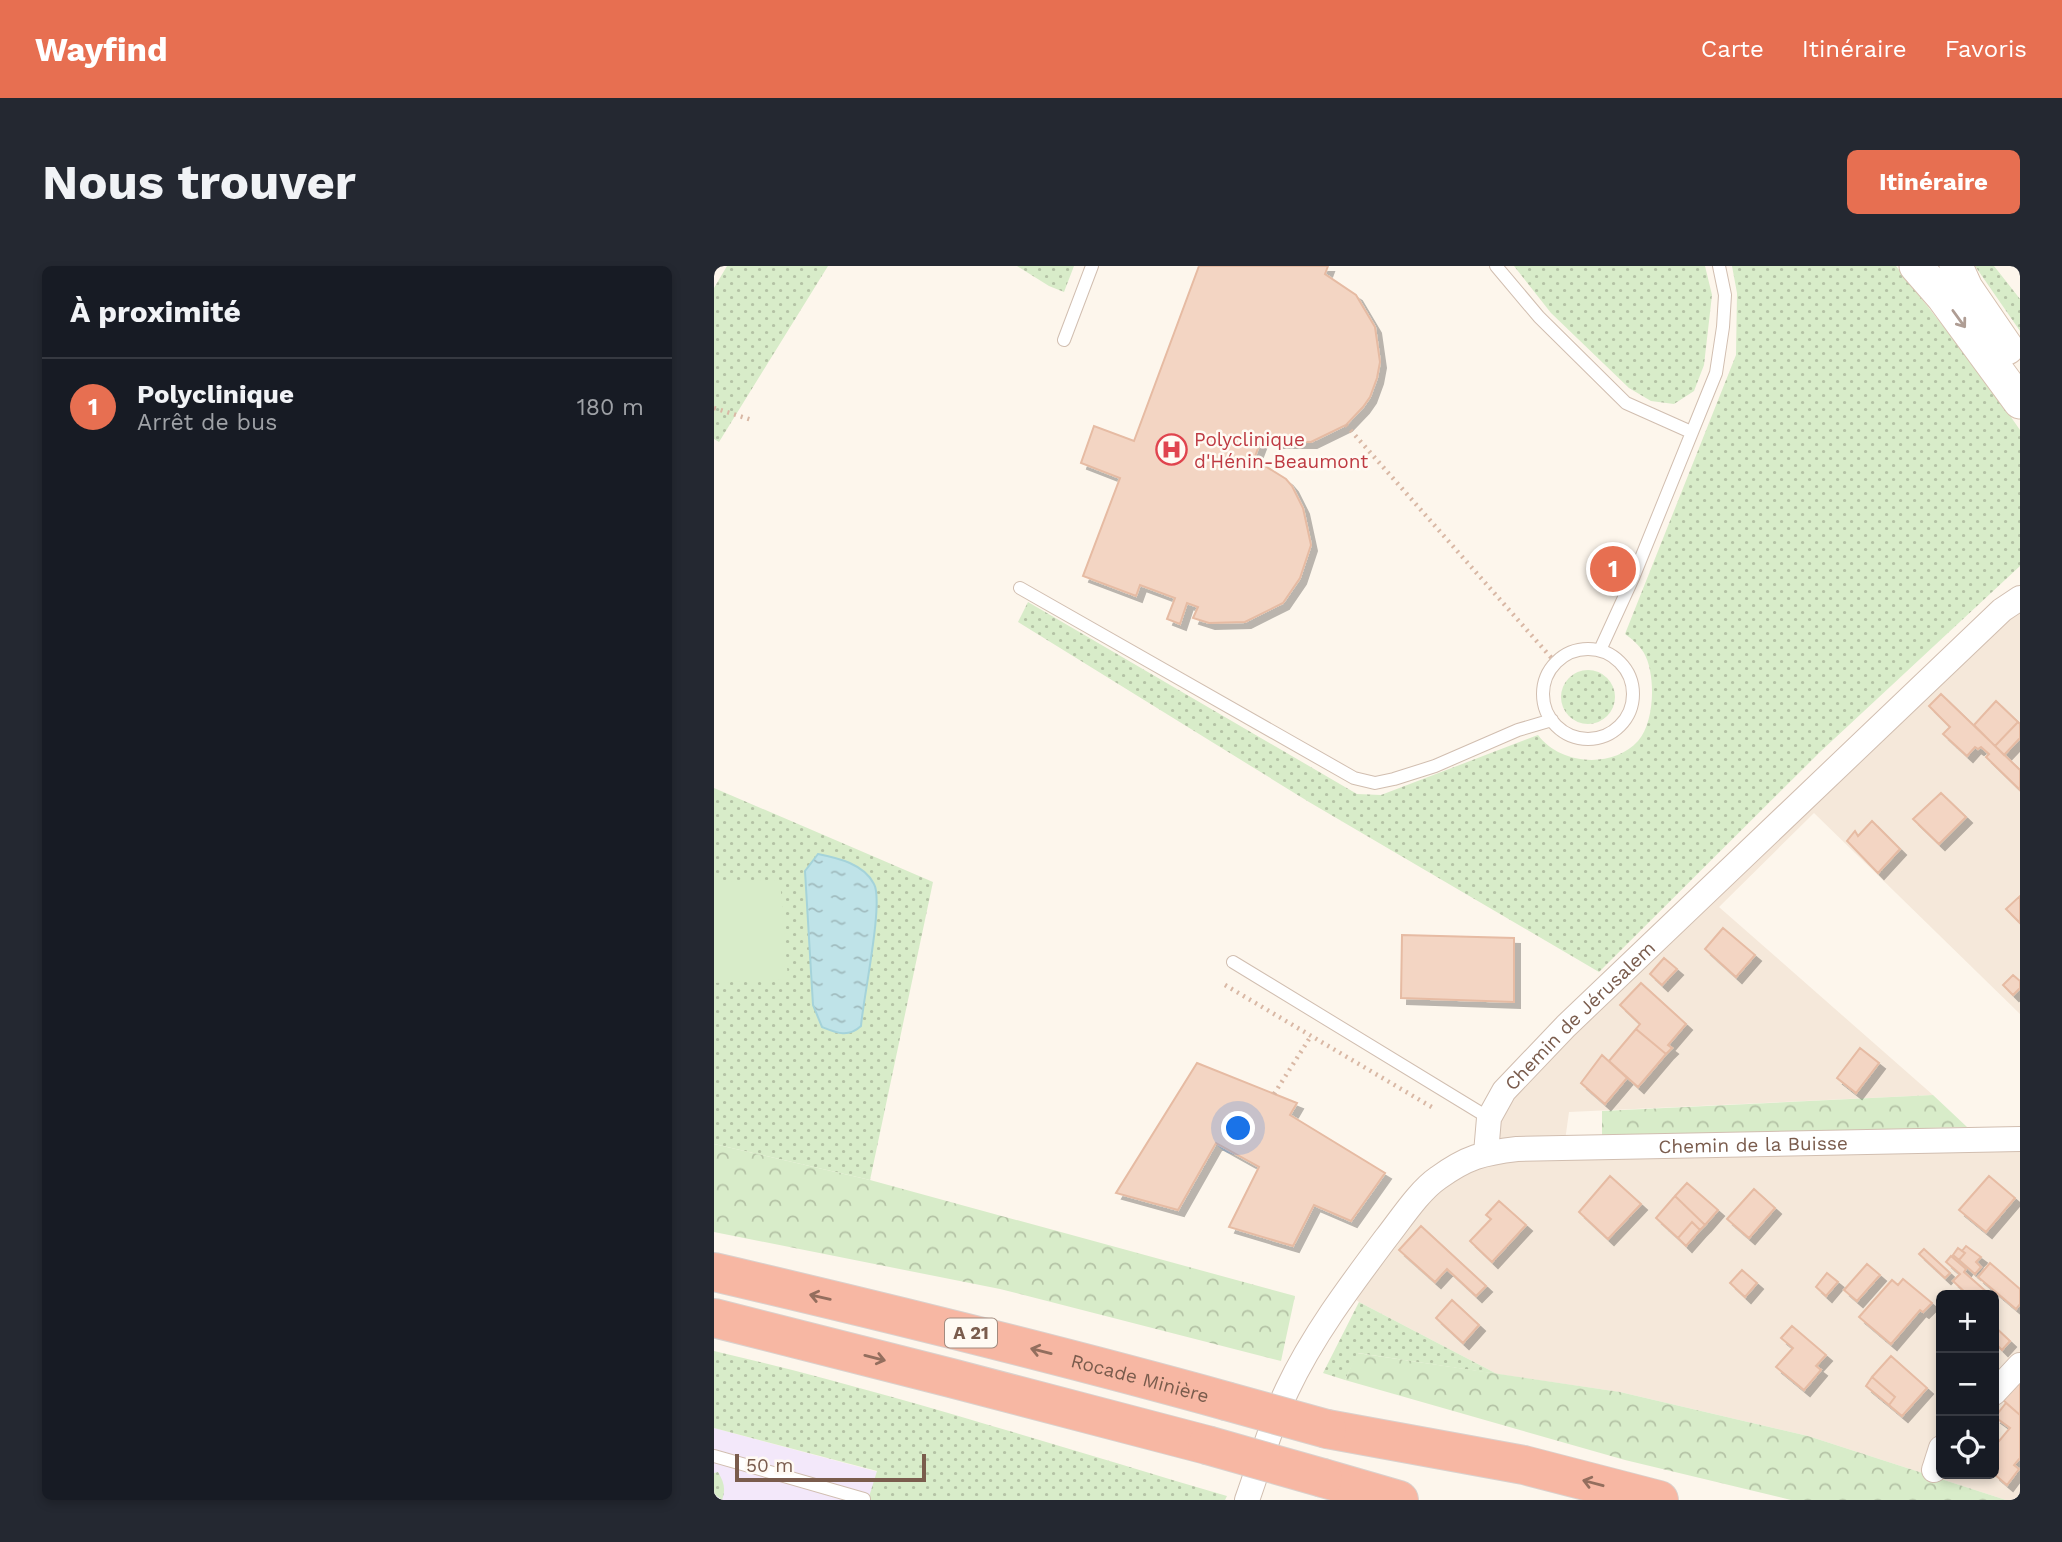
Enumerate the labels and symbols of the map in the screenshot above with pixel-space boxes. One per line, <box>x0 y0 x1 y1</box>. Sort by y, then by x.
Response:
one-way arrow <box>1952 309 1966 328</box>
place label: Polyclinique d'Hénin-Beaumont <box>1194 428 1368 473</box>
hospital icon: Polyclinique d'Hénin-Beaumont <box>1154 433 1188 467</box>
pin: 1 <box>1590 543 1636 595</box>
street label: Chemin de Jérusalem <box>1500 936 1660 1095</box>
your location <box>1221 1111 1255 1145</box>
street label: Chemin de la Buisse <box>1658 1131 1848 1158</box>
one-way arrow <box>810 1289 832 1302</box>
road number: A 21 <box>945 1318 997 1348</box>
one-way arrow <box>1031 1344 1053 1357</box>
street label: Rocade Minière <box>1068 1349 1212 1408</box>
one-way arrow <box>863 1352 886 1365</box>
scale bar <box>735 1451 926 1483</box>
one-way arrow <box>1582 1476 1605 1489</box>

